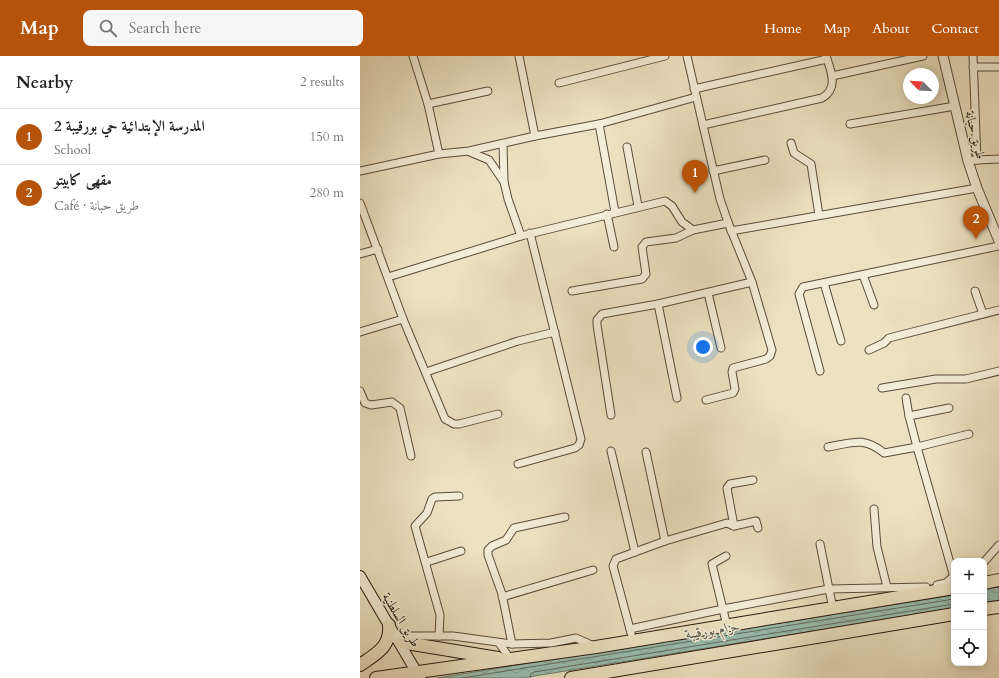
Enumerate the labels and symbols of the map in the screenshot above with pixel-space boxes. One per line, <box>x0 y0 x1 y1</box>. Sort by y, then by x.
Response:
north arrow <box>903 68 939 104</box>
street label: طريق حبانة <box>960 109 990 161</box>
pin: 1 <box>682 160 708 193</box>
pin: 2 <box>963 206 989 239</box>
your location <box>693 337 713 357</box>
street label: طريق السلطنية <box>378 589 424 651</box>
water label: حزام بورقيبة <box>682 616 742 647</box>

